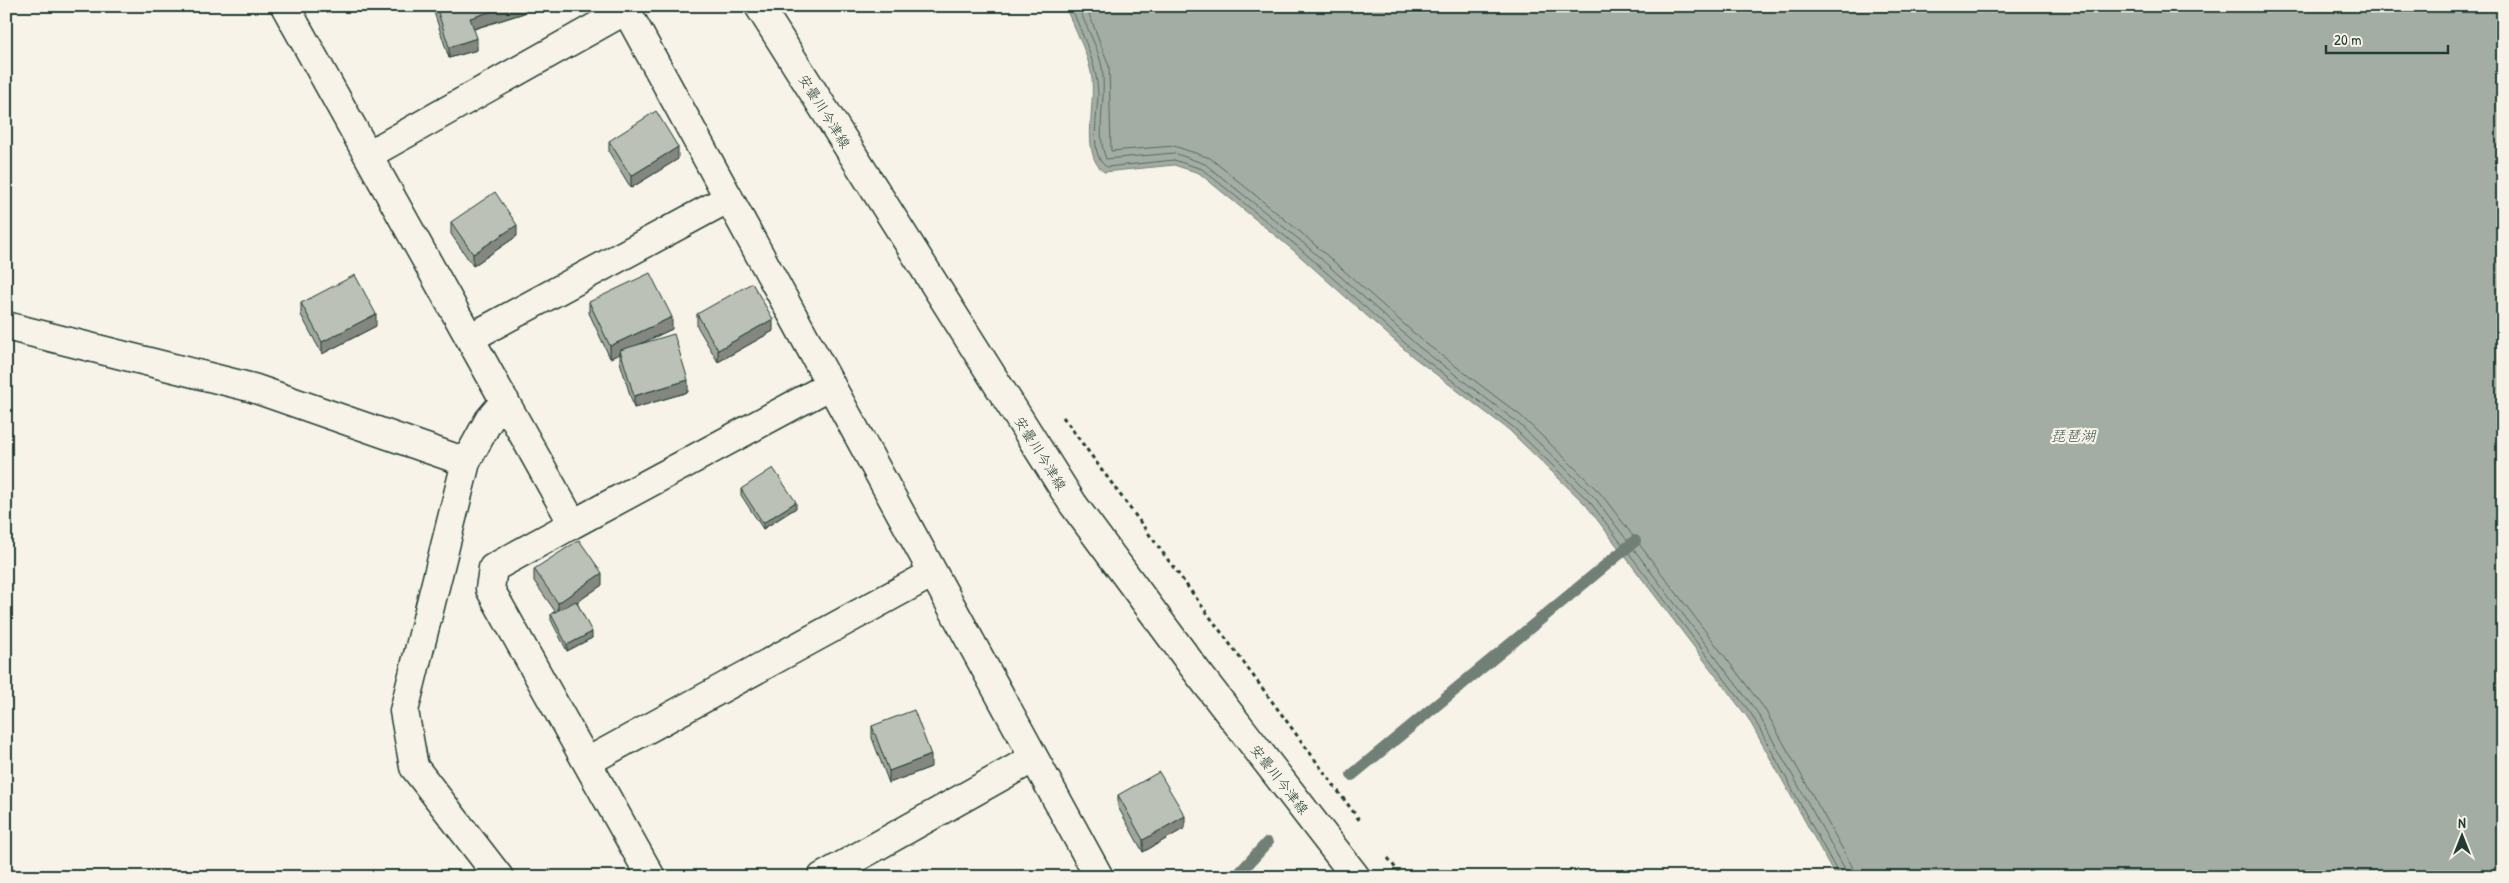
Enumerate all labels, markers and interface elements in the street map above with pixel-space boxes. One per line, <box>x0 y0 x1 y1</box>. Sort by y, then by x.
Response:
scale bar <box>2326 22 2449 54</box>
text: 20 m <box>2334 29 2361 50</box>
street label: 安曇川今津線 <box>795 70 855 152</box>
street label: 安曇川今津線 <box>1011 412 1071 494</box>
water label: 琵琶湖 <box>2050 425 2097 446</box>
street label: 安曇川今津線 <box>1247 740 1313 818</box>
north arrow <box>2436 810 2486 860</box>
text: N <box>2458 813 2466 832</box>

